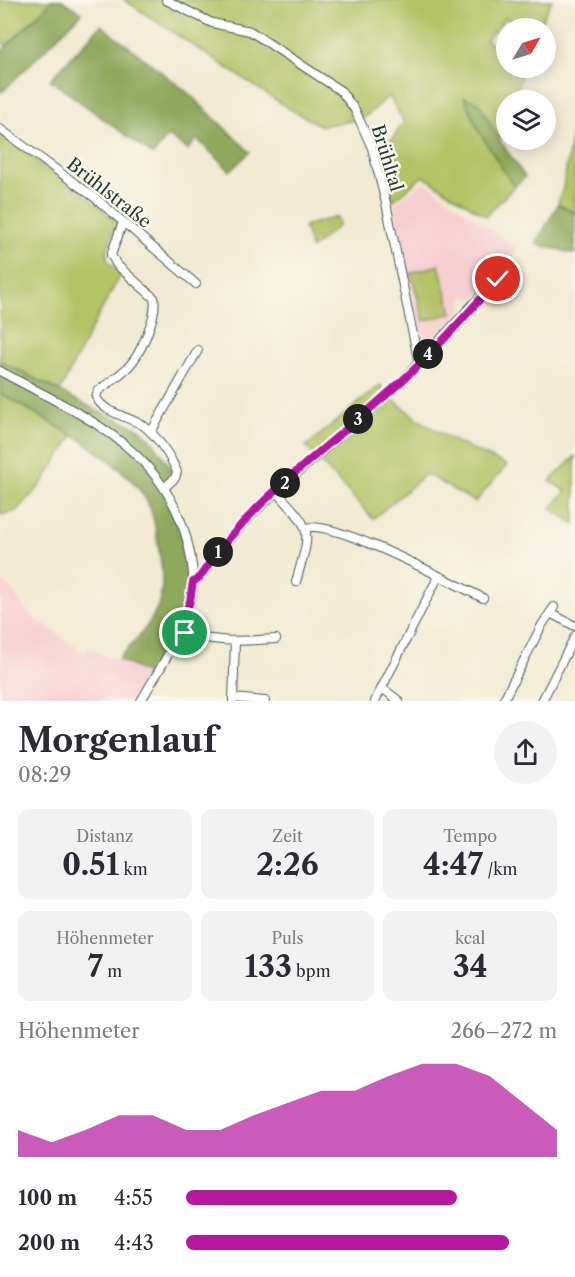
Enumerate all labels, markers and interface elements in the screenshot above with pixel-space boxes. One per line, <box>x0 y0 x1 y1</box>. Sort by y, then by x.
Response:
north arrow <box>496 18 556 78</box>
map controls <box>496 18 556 150</box>
button: layers <box>496 90 556 150</box>
street label: Brühltal <box>366 122 408 194</box>
street label: Brühlstraße <box>62 153 156 233</box>
pin <box>472 253 523 304</box>
icon: check <box>481 262 514 295</box>
pin: 4 <box>413 339 443 369</box>
text: 4 <box>423 344 433 364</box>
pin: 3 <box>343 404 373 434</box>
text: 3 <box>353 409 363 429</box>
pin: 2 <box>270 468 300 498</box>
text: 2 <box>280 473 290 493</box>
pin: 1 <box>203 537 233 567</box>
text: 1 <box>214 542 222 562</box>
pin <box>159 607 210 658</box>
icon: arrive <box>168 616 201 649</box>
text: Morgenlauf <box>18 720 217 761</box>
button: share <box>494 721 557 784</box>
text: 08:29 <box>18 763 71 787</box>
text: Distanz <box>76 826 133 846</box>
text: Zeit <box>272 826 303 846</box>
text: Tempo <box>443 826 497 846</box>
text: 0.51 <box>62 846 119 883</box>
text: 2:26 <box>256 846 319 883</box>
text: 4:47 <box>423 846 483 883</box>
text: km <box>119 859 148 879</box>
text: /km <box>483 859 517 879</box>
text: Höhenmeter <box>56 928 154 948</box>
text: Puls <box>271 928 304 948</box>
text: kcal <box>455 928 485 948</box>
text: 7 <box>87 948 103 985</box>
text: 133 <box>244 948 292 985</box>
text: 34 <box>453 948 488 985</box>
text: m <box>103 961 122 981</box>
text: bpm <box>292 961 331 981</box>
text: Höhenmeter <box>18 1019 140 1043</box>
text: 266–272 m <box>450 1019 557 1043</box>
text: 100 m <box>18 1186 77 1210</box>
text: 4:55 <box>114 1186 153 1210</box>
text: 200 m <box>18 1231 80 1255</box>
text: 4:43 <box>114 1231 154 1255</box>

